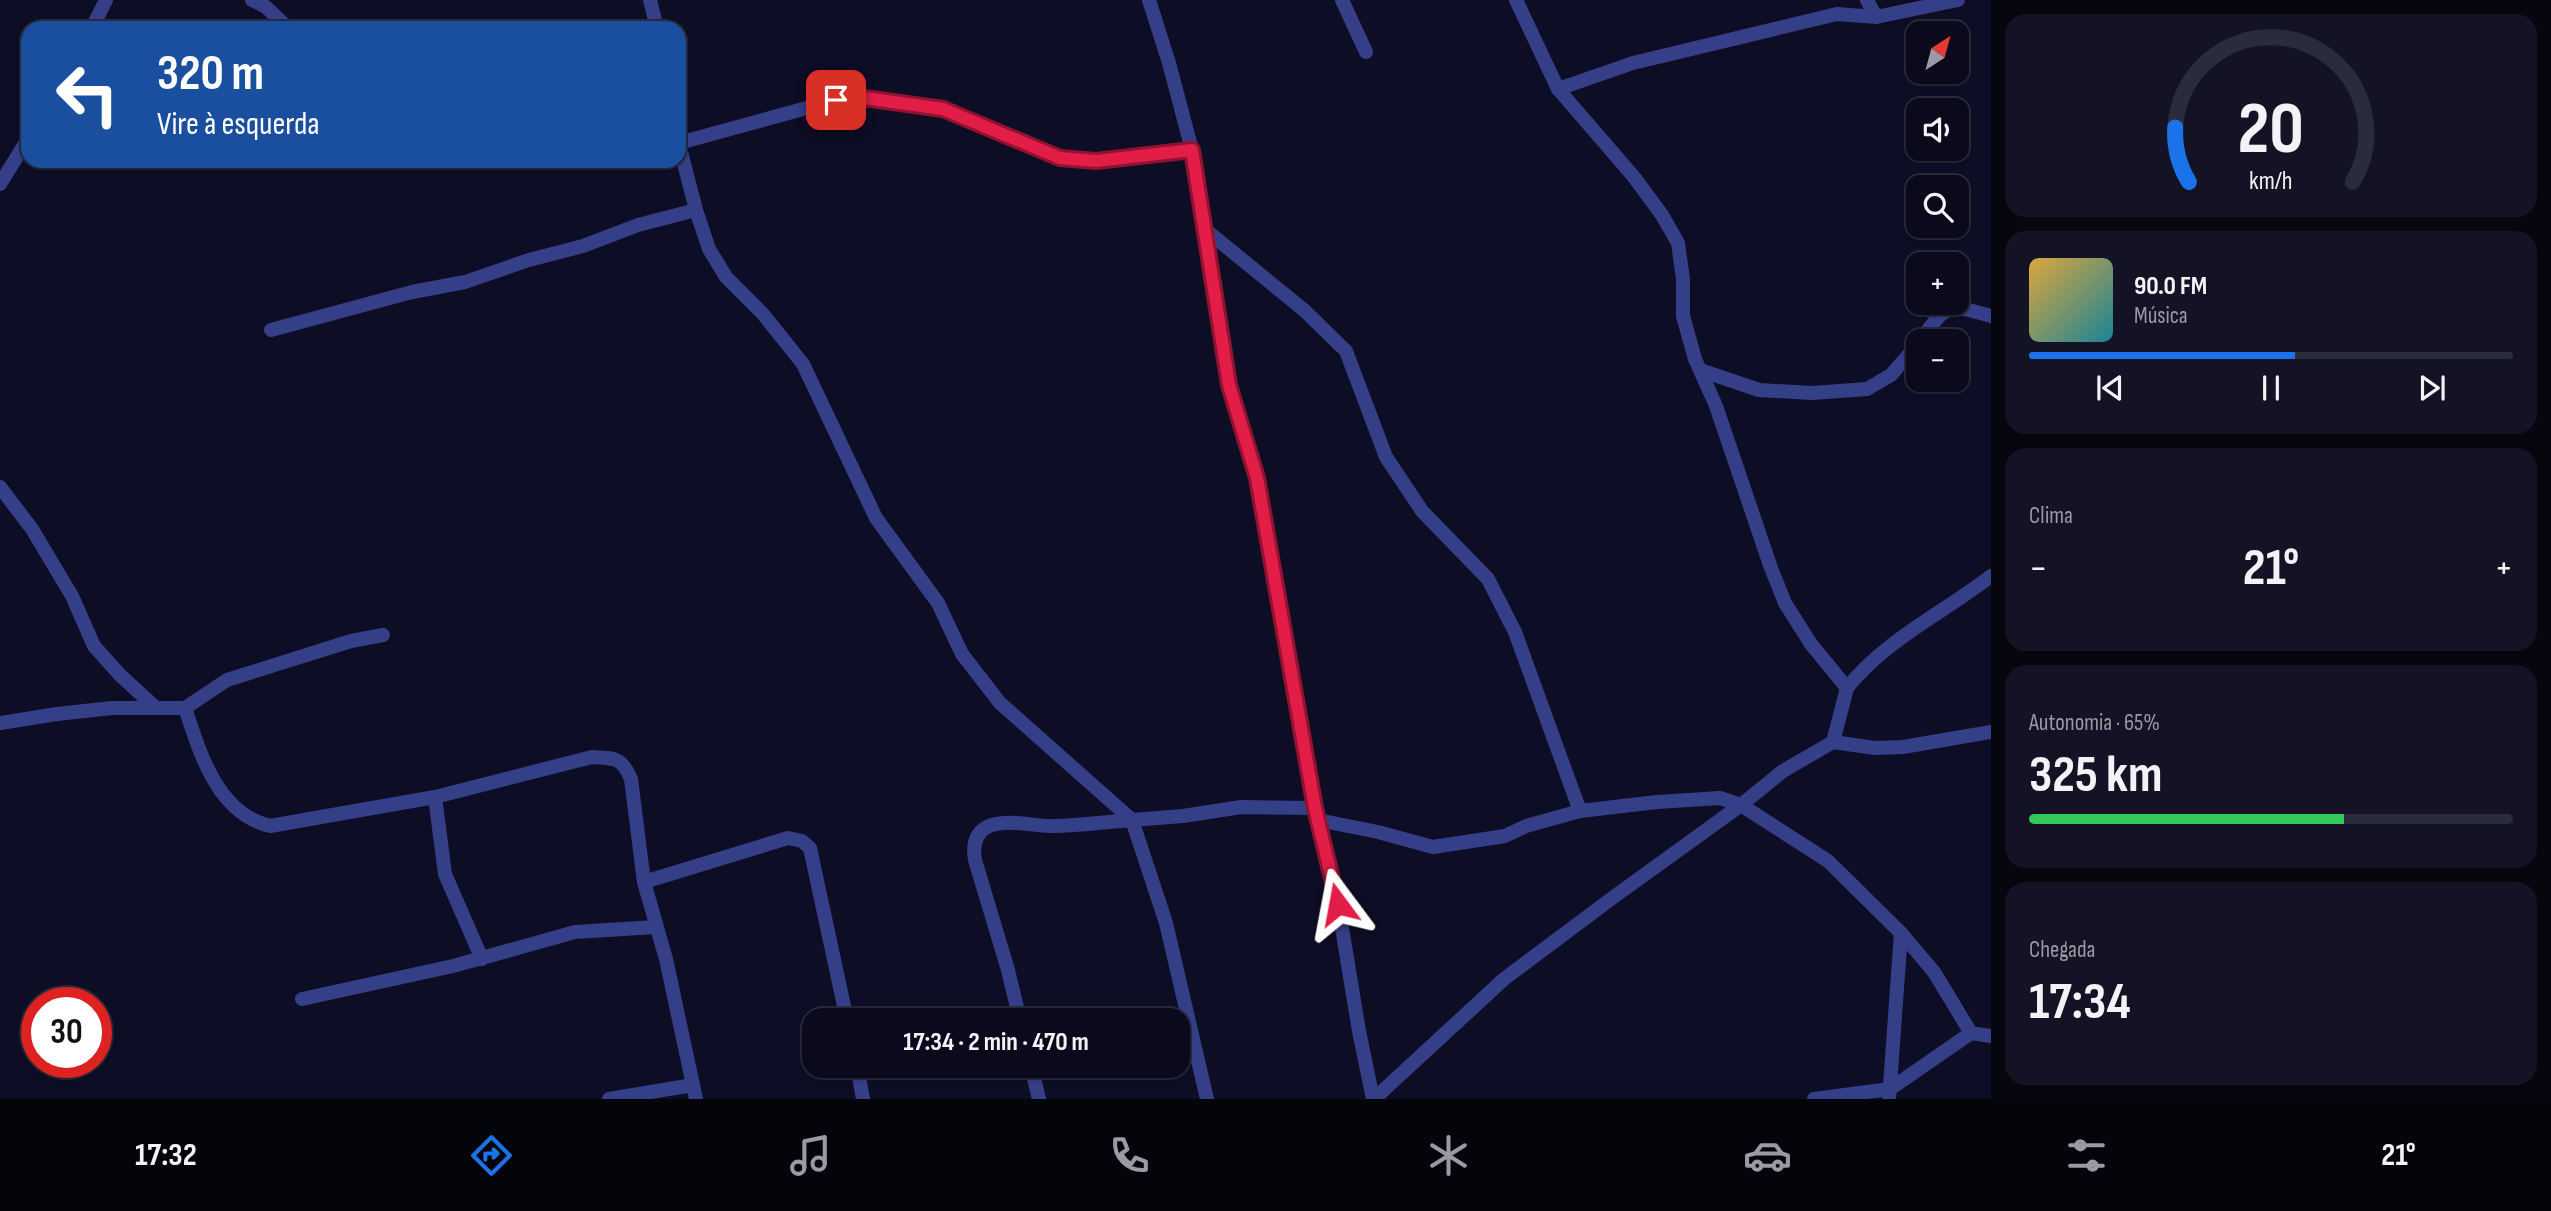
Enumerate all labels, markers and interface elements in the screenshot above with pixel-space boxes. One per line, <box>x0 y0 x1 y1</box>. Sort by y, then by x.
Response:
north arrow <box>1906 21 1969 84</box>
map controls <box>1906 21 1969 392</box>
text: 320 m <box>157 45 264 104</box>
icon: left <box>42 49 133 140</box>
pin <box>806 70 866 130</box>
icon: arrive <box>817 81 855 119</box>
text: 20 <box>2238 86 2304 174</box>
button: sound <box>1906 98 1969 161</box>
text: Vire à esquerda <box>157 105 320 144</box>
text: km/h <box>2249 165 2293 196</box>
button: search <box>1906 175 1969 238</box>
button: + <box>1906 252 1969 315</box>
text: 90.0 FM <box>2134 271 2207 302</box>
text: Música <box>2134 302 2188 330</box>
button: − <box>1906 329 1969 392</box>
icon: previous <box>2091 369 2129 407</box>
icon: pause <box>2252 369 2290 407</box>
icon: next <box>2413 369 2451 407</box>
text: Clima <box>2029 502 2073 530</box>
text: 21° <box>2243 537 2299 600</box>
text: − <box>2029 546 2048 591</box>
text: + <box>2494 546 2513 591</box>
text: Autonomia · 65% <box>2029 709 2160 737</box>
text: 325 km <box>2029 744 2162 807</box>
position arrow <box>1301 867 1375 941</box>
text: Chegada <box>2029 936 2095 964</box>
text: 17:34 <box>2029 971 2131 1034</box>
speed limit sign: 30 <box>21 987 112 1078</box>
text: 17:34 · 2 min · 470 m <box>903 1027 1089 1058</box>
icon: directions <box>467 1131 516 1180</box>
icon: music <box>786 1131 835 1180</box>
icon: phone <box>1105 1131 1154 1180</box>
icon: climate <box>1424 1131 1473 1180</box>
icon: car <box>1743 1131 1792 1180</box>
icon: filters <box>2062 1131 2111 1180</box>
text: 17:32 <box>135 1136 197 1175</box>
text: 21° <box>2381 1136 2416 1175</box>

